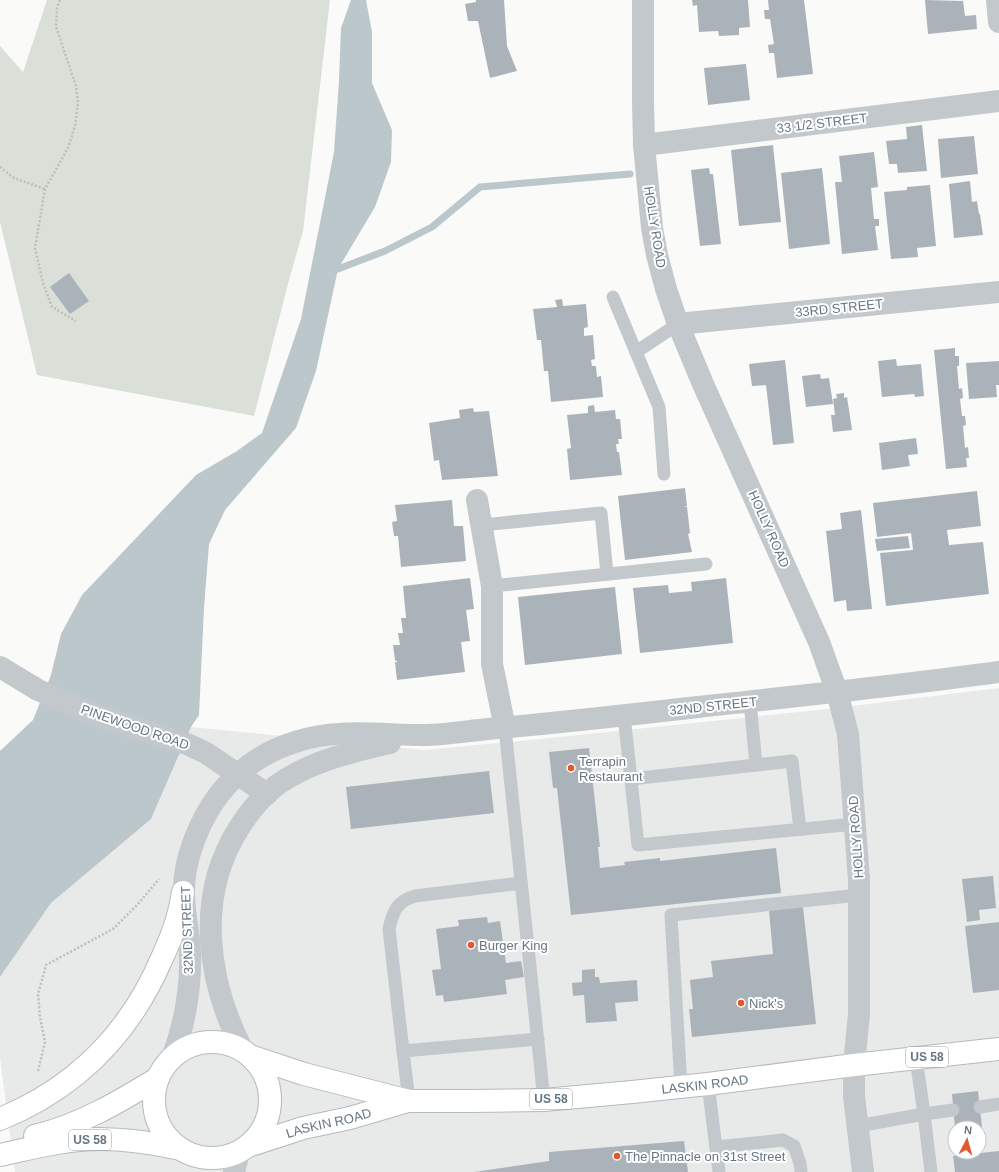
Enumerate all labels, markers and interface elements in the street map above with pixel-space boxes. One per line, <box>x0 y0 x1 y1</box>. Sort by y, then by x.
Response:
street label: 33 1/2 STREET <box>776 110 868 136</box>
street label: HOLLY ROAD <box>641 185 669 269</box>
street label: 33RD STREET <box>794 296 884 320</box>
street label: HOLLY ROAD <box>745 488 793 570</box>
street label: 32ND STREET <box>668 694 758 718</box>
street label: PINEWOOD ROAD <box>79 701 191 753</box>
place label: Terrapin Restaurant <box>579 754 643 784</box>
marker: Terrapin Restaurant <box>566 763 576 773</box>
street label: HOLLY ROAD <box>846 795 866 879</box>
street label: 32ND STREET <box>178 886 196 974</box>
place label: Burger King <box>479 938 548 953</box>
marker: Burger King <box>466 940 476 950</box>
place label: Nick's <box>749 996 784 1011</box>
marker: Nick's <box>736 998 746 1008</box>
road number: US 58 <box>906 1047 948 1067</box>
street label: LASKIN ROAD <box>661 1071 749 1096</box>
road number: US 58 <box>530 1089 572 1109</box>
street label: LASKIN ROAD <box>284 1105 373 1141</box>
north arrow <box>947 1120 987 1160</box>
text: N <box>963 1124 973 1136</box>
road number: US 58 <box>69 1130 111 1150</box>
place label: The Pinnacle on 31st Street <box>625 1149 786 1164</box>
marker: The Pinnacle on 31st Street <box>612 1151 622 1161</box>

